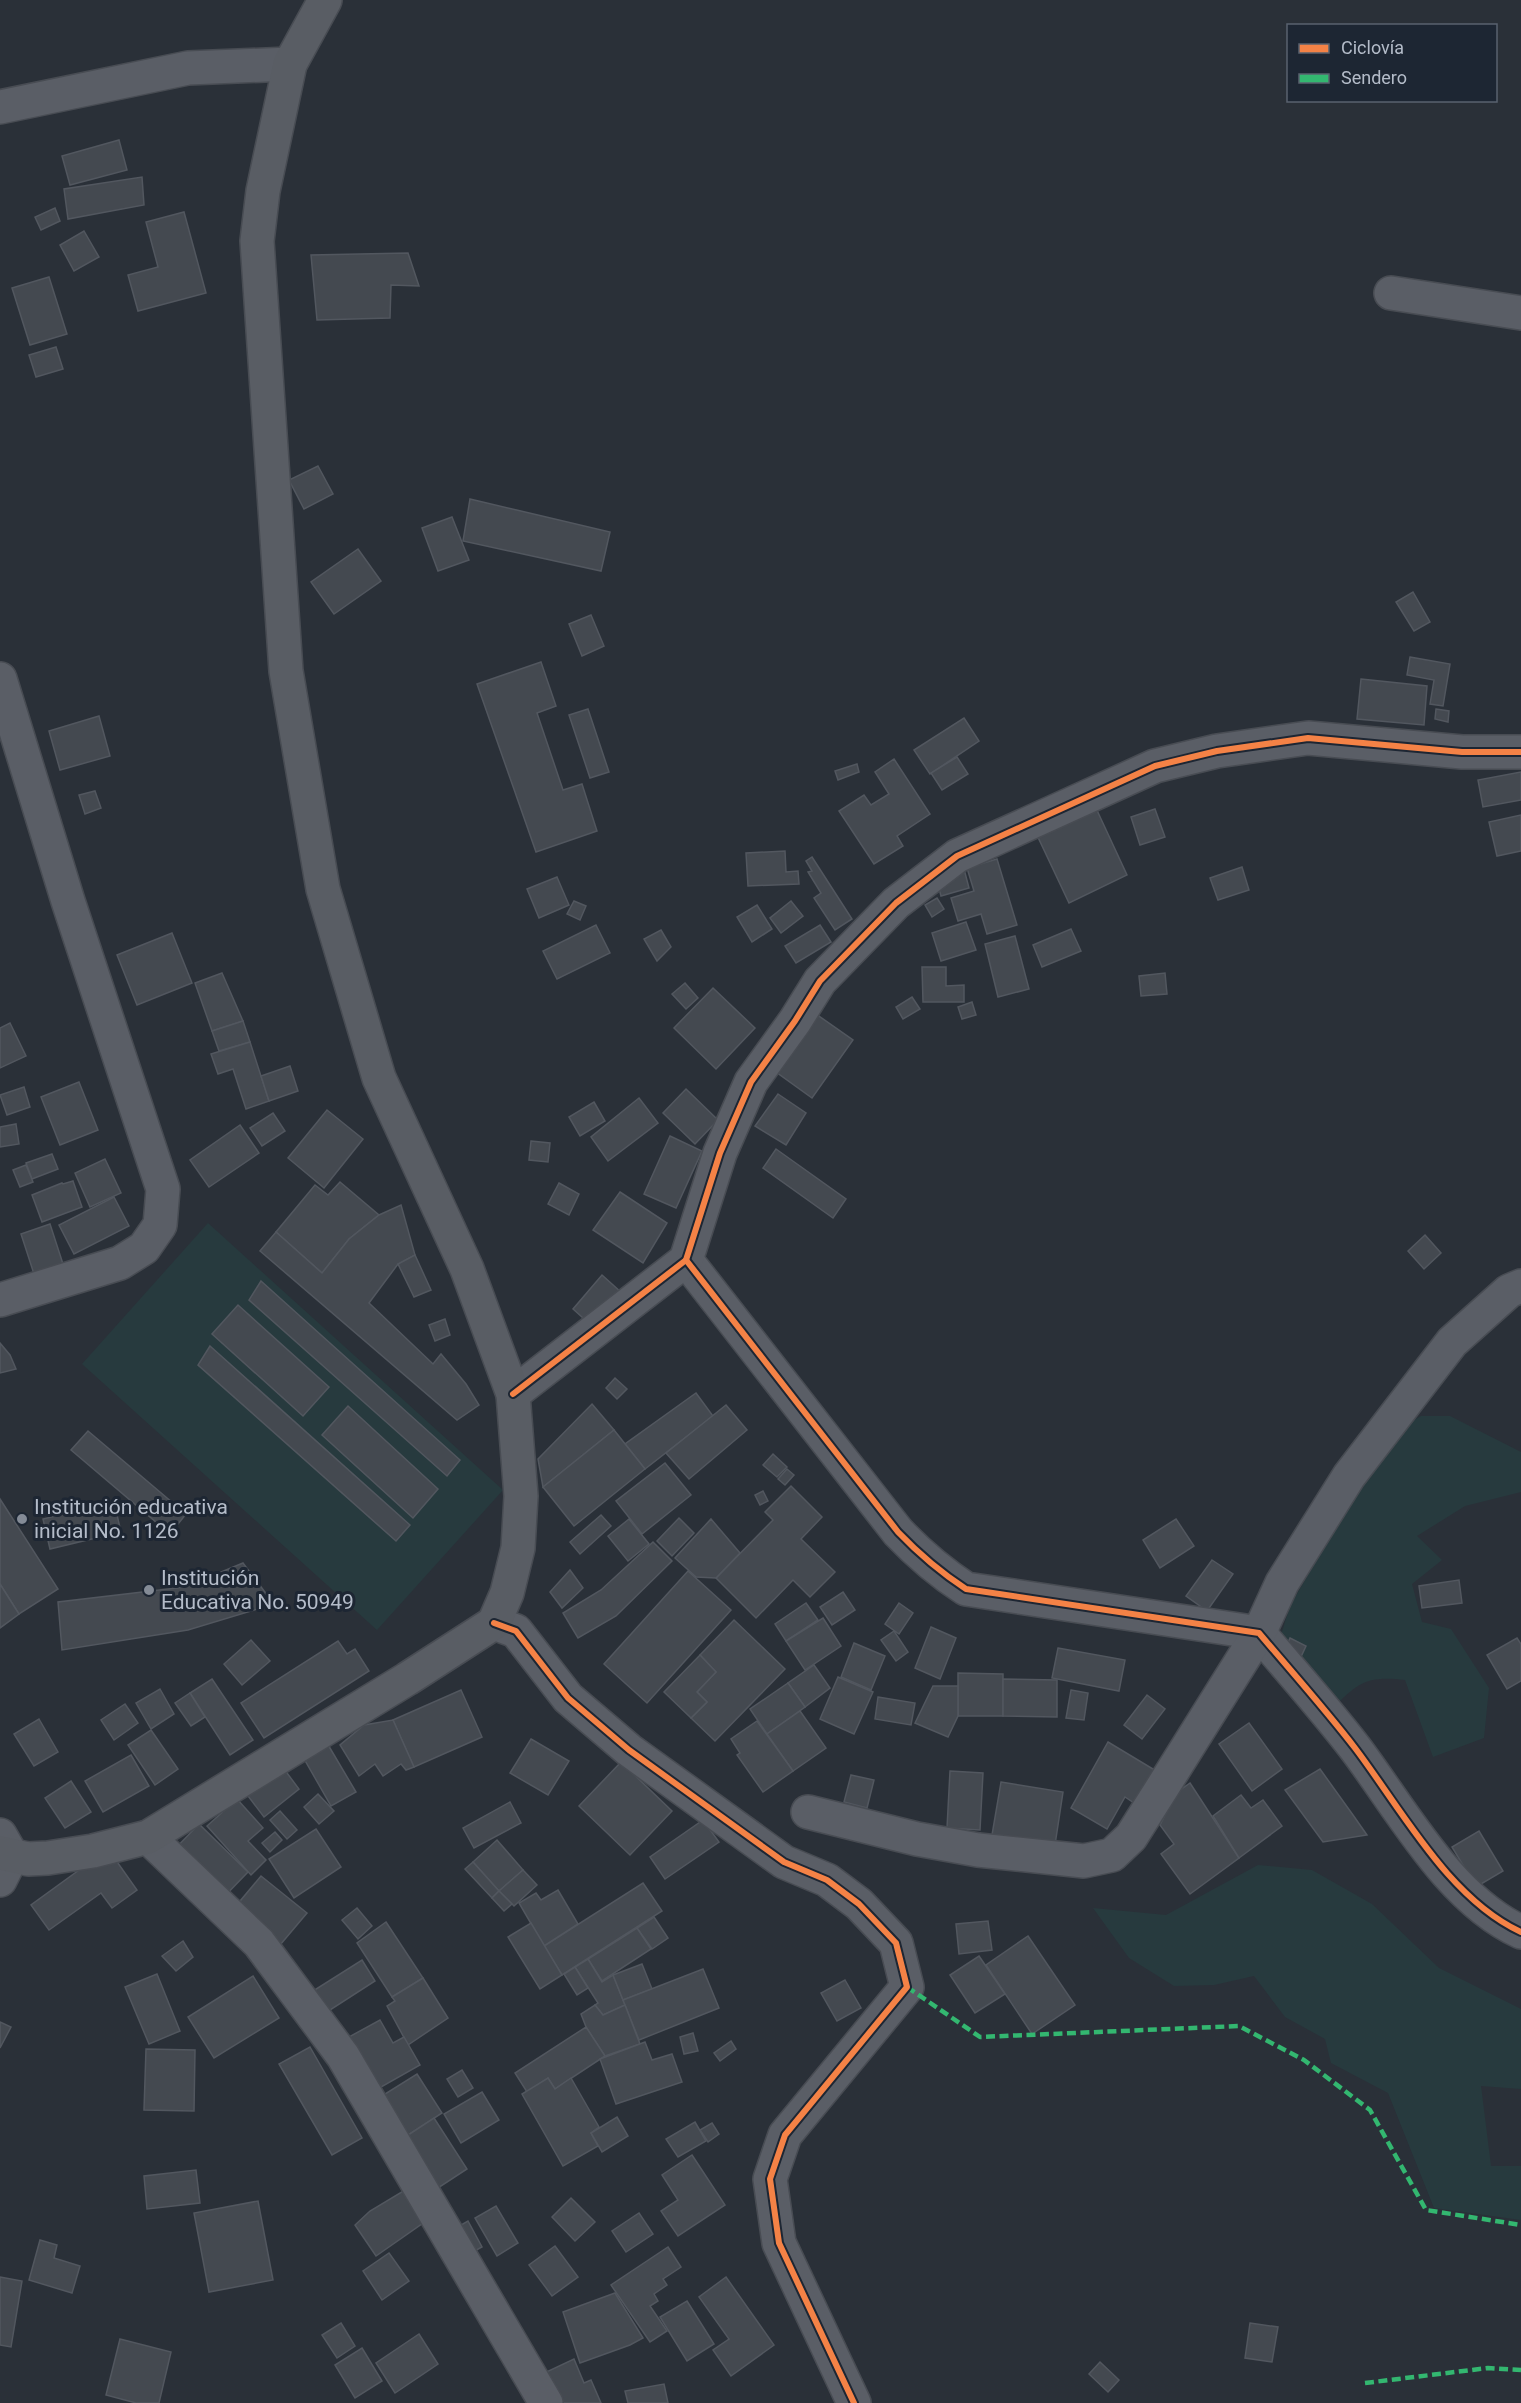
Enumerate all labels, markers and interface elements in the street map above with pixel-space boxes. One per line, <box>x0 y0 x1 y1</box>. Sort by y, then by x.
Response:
legend <box>1287 24 1497 102</box>
text: Ciclovía <box>1341 37 1404 58</box>
text: Sendero <box>1341 67 1407 88</box>
place label: Institución educativa inicial No. 1126 <box>34 1495 228 1543</box>
marker: Institución educativa inicial No. 1126 <box>15 1512 29 1526</box>
place label: Institución Educativa No. 50949 <box>161 1566 354 1614</box>
marker: Institución Educativa No. 50949 <box>142 1583 156 1597</box>

